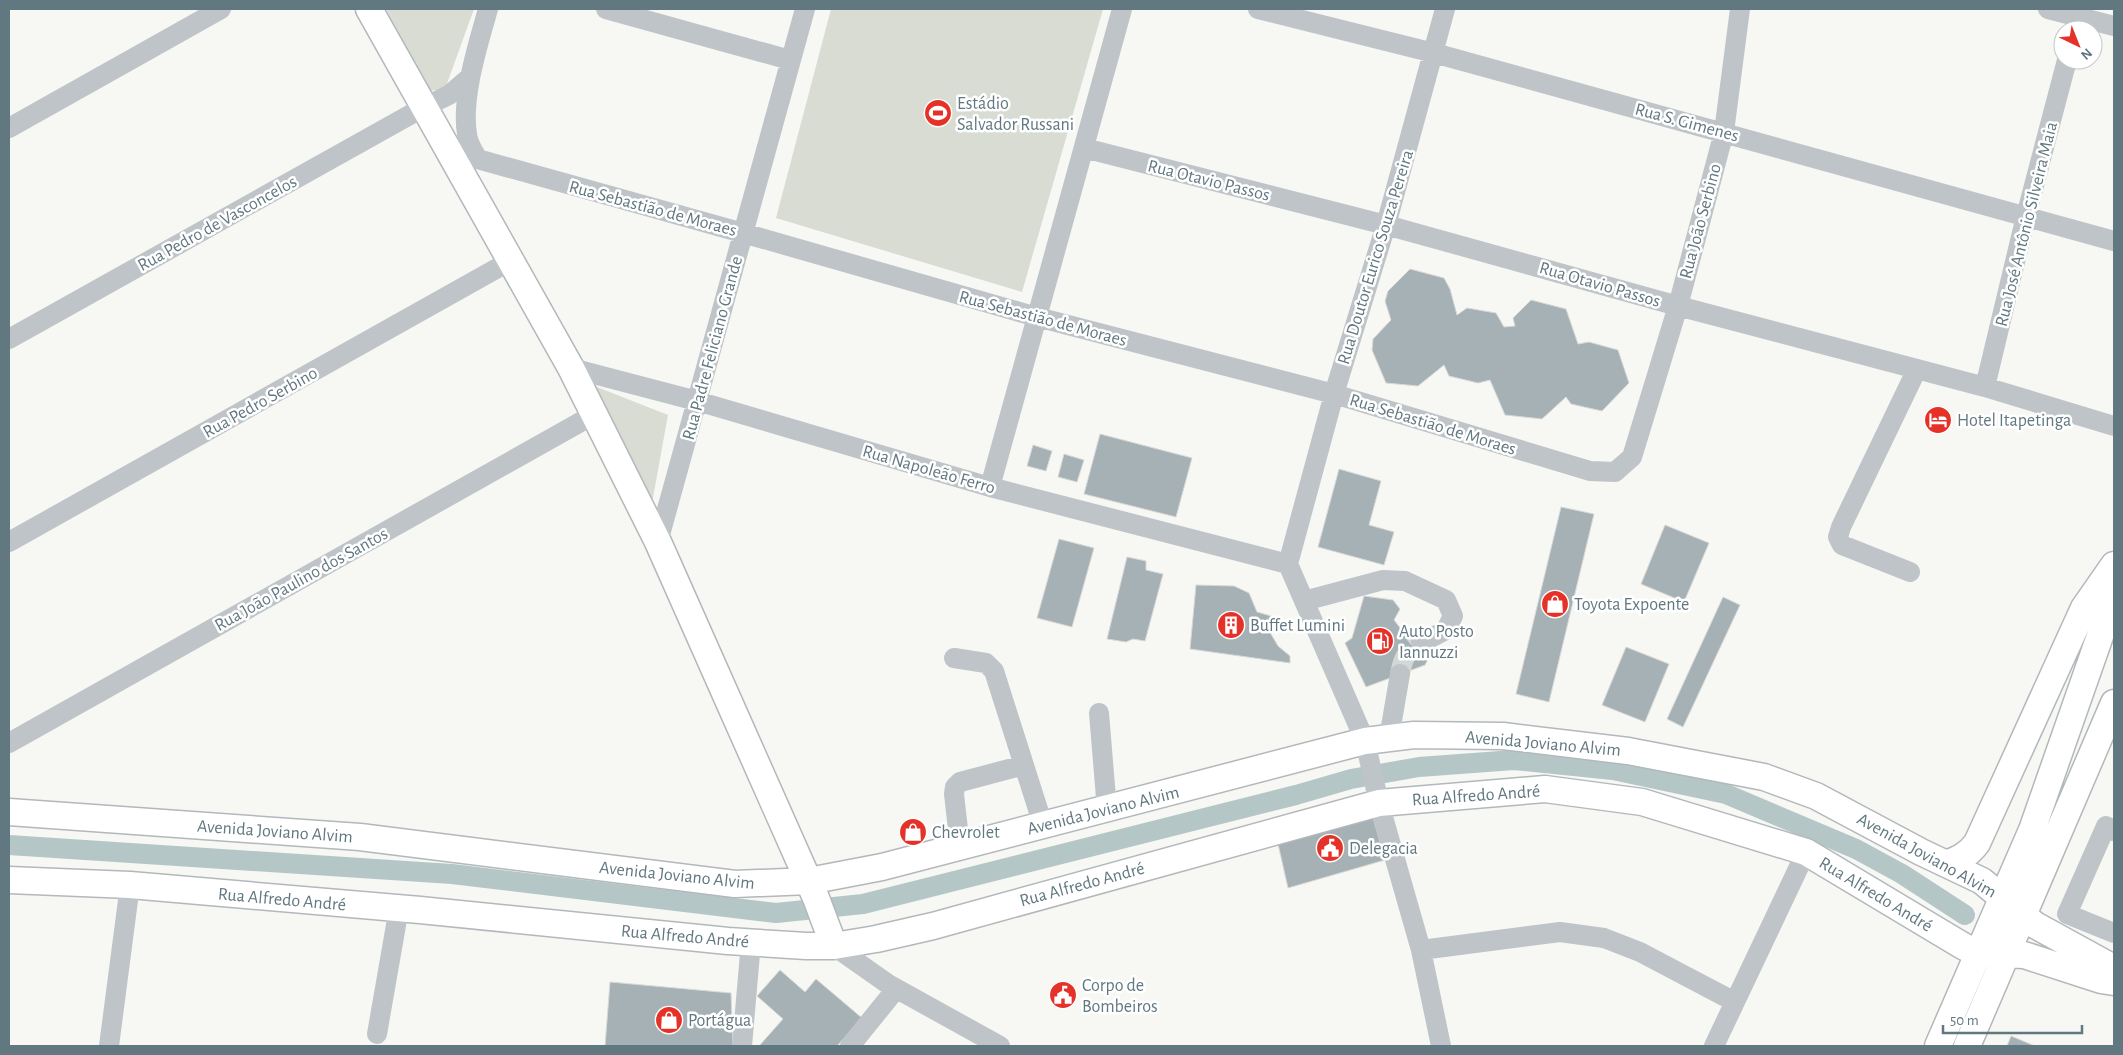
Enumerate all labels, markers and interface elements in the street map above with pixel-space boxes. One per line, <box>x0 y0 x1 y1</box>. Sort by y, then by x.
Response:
north arrow <box>2053 20 2103 70</box>
text: N <box>2078 45 2095 62</box>
place label: Estádio Salvador Russani <box>957 95 1074 134</box>
sports icon: Estádio Salvador Russani <box>923 98 953 128</box>
street label: Rua S. Gimenes <box>1633 100 1741 145</box>
street label: Rua José Antônio Silveira Maia <box>1993 120 2061 329</box>
street label: Rua Doutor Eurico Souza Pereira <box>1335 148 1417 367</box>
street label: Rua Otavio Passos <box>1146 157 1272 205</box>
street label: Rua João Serbino <box>1677 162 1725 281</box>
street label: Rua Pedro de Vasconcelos <box>135 173 300 275</box>
street label: Rua Sebastião de Moraes <box>567 178 739 240</box>
street label: Rua Padre Feliciano Grande <box>680 254 746 442</box>
street label: Rua Otavio Passos <box>1537 259 1662 311</box>
street label: Rua Sebastião de Moraes <box>957 288 1129 350</box>
street label: Rua Pedro Serbino <box>200 364 321 442</box>
street label: Rua Sebastião de Moraes <box>1347 391 1518 459</box>
hotel icon: Hotel Itapetinga <box>1923 405 1953 435</box>
place label: Hotel Itapetinga <box>1957 412 2071 430</box>
street label: Rua Napoleão Ferro <box>860 442 997 498</box>
street label: Rua João Paulino dos Santos <box>212 525 391 635</box>
shop icon: Toyota Expoente <box>1540 589 1570 619</box>
place label: Toyota Expoente <box>1574 596 1689 614</box>
building icon: Buffet Lumini <box>1216 610 1246 640</box>
place label: Buffet Lumini <box>1250 617 1345 635</box>
place label: Auto Posto Iannuzzi <box>1399 623 1474 662</box>
fuel station icon: Auto Posto Iannuzzi <box>1365 626 1395 656</box>
street label: Avenida Joviano Alvim <box>1464 728 1621 760</box>
street label: Avenida Joviano Alvim <box>1025 783 1181 839</box>
street label: Rua Alfredo André <box>1411 783 1541 809</box>
street label: Avenida Joviano Alvim <box>1854 810 1999 902</box>
shop icon: Chevrolet <box>898 817 928 847</box>
street label: Avenida Joviano Alvim <box>196 818 353 846</box>
place label: Chevrolet <box>932 824 1000 842</box>
public building icon: Delegacia <box>1315 833 1345 863</box>
place label: Delegacia <box>1349 840 1418 858</box>
street label: Rua Alfredo André <box>1816 854 1935 936</box>
street label: Avenida Joviano Alvim <box>598 859 756 893</box>
street label: Rua Alfredo André <box>1018 860 1147 910</box>
street label: Rua Alfredo André <box>217 885 347 915</box>
street label: Rua Alfredo André <box>620 922 750 952</box>
place label: Corpo de Bombeiros <box>1082 977 1158 1016</box>
public building icon: Corpo de Bombeiros <box>1048 980 1078 1010</box>
scale bar <box>1943 1002 2082 1034</box>
shop icon: Portágua <box>654 1005 684 1035</box>
place label: Portágua <box>688 1012 751 1030</box>
text: 50 m <box>1950 1013 1979 1028</box>

